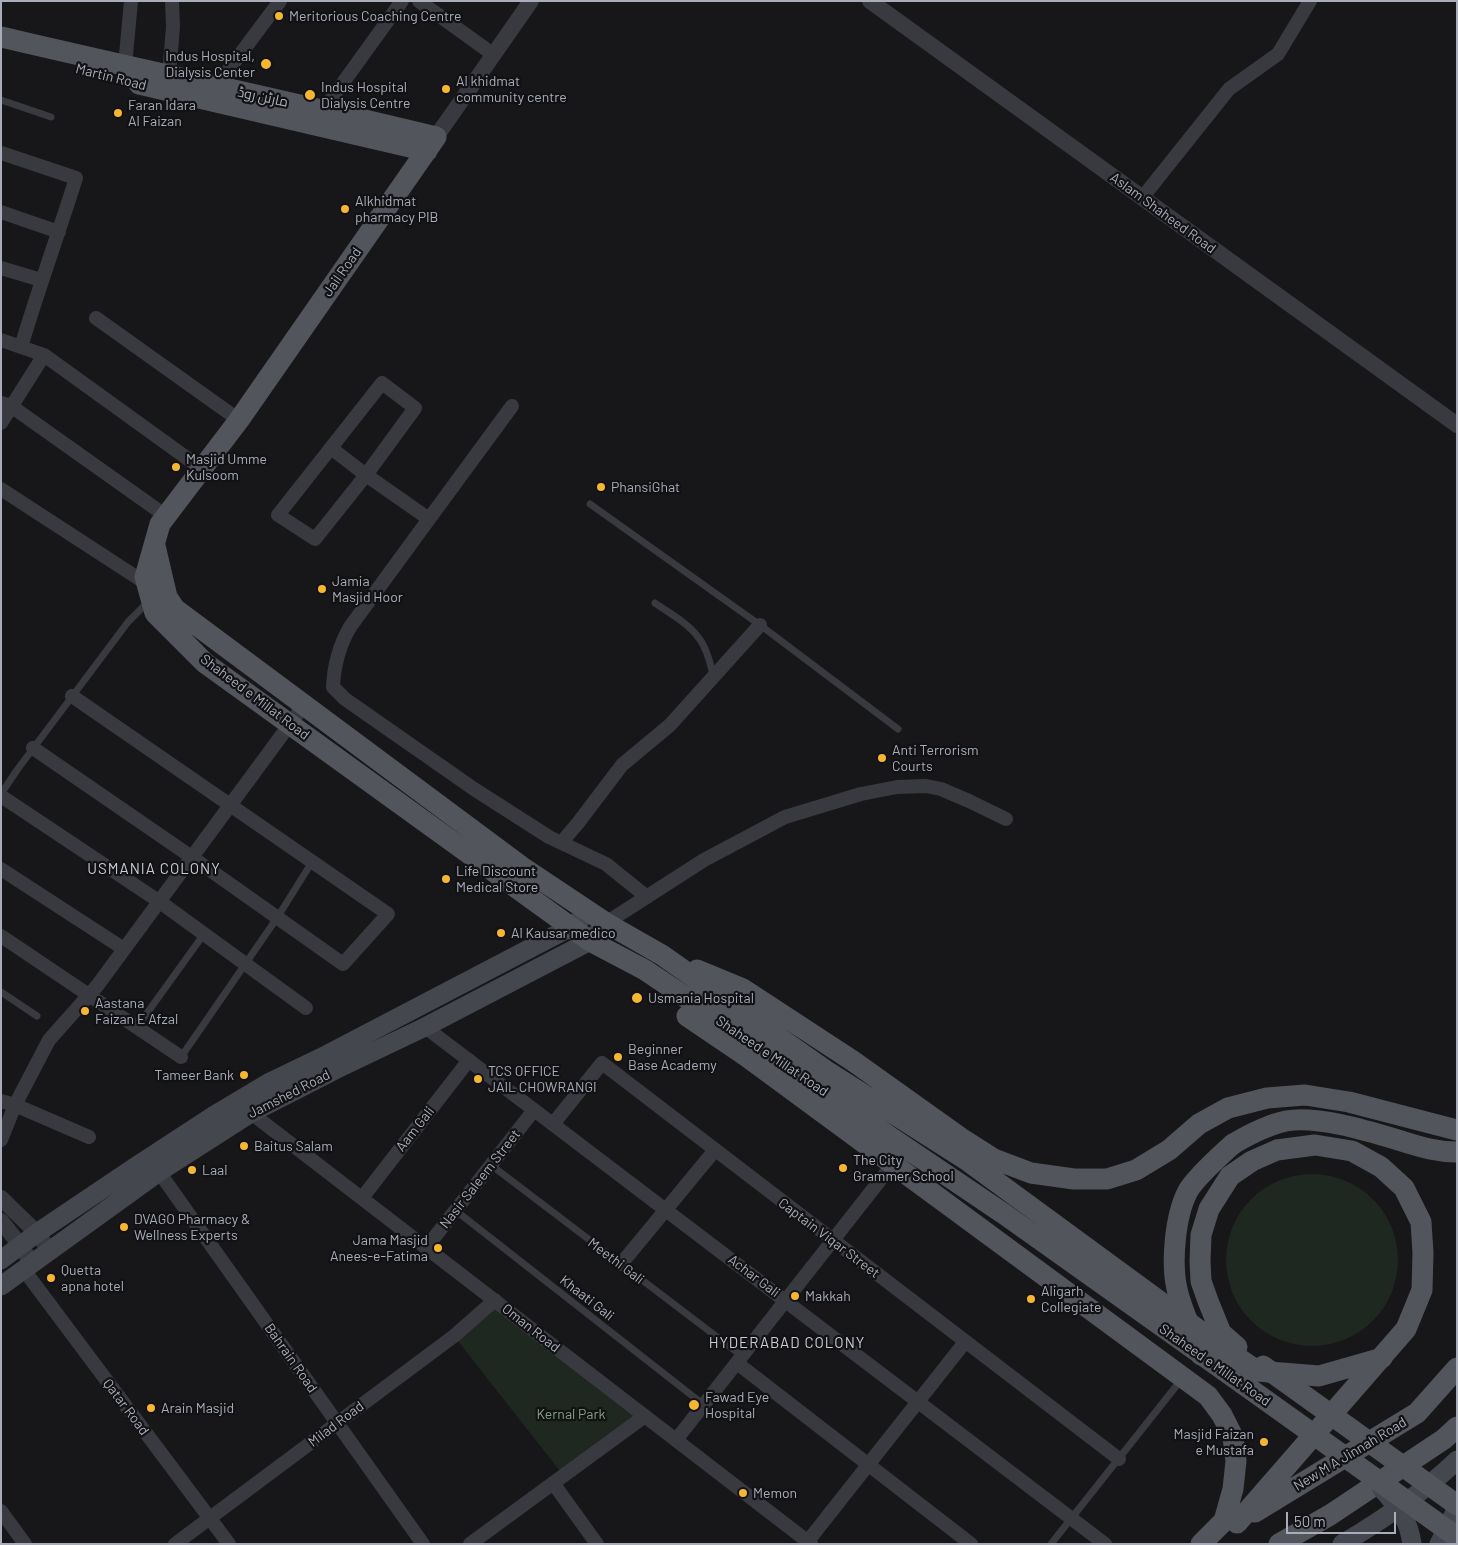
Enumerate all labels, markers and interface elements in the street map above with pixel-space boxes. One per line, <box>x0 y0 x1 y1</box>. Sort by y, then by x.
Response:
place label: Meritorious Coaching Centre <box>289 8 462 24</box>
marker: Meritorious Coaching Centre <box>273 10 285 22</box>
place label: Indus Hospital, Dialysis Center <box>165 48 255 80</box>
marker: Indus Hospital, Dialysis Center <box>259 57 273 71</box>
street label: Martin Road <box>74 60 148 94</box>
place label: Al khidmat community centre <box>456 73 567 105</box>
place label: Indus Hospital Dialysis Centre <box>321 79 411 111</box>
street label: مارٹن روڈ <box>236 83 290 111</box>
marker: Al khidmat community centre <box>440 83 452 95</box>
marker: Indus Hospital Dialysis Centre <box>303 88 317 102</box>
place label: Faran Idara Al Faizan <box>128 97 196 130</box>
marker: Faran Idara Al Faizan <box>112 107 124 119</box>
street label: Aslam Shaheed Road <box>1107 169 1219 257</box>
place label: Alkhidmat pharmacy PIB <box>355 193 438 226</box>
marker: Alkhidmat pharmacy PIB <box>339 203 351 215</box>
street label: Jail Road <box>319 244 365 300</box>
place label: Masjid Umme Kulsoom <box>186 451 267 484</box>
marker: Masjid Umme Kulsoom <box>170 461 182 473</box>
place label: PhansiGhat <box>611 479 680 495</box>
marker: PhansiGhat <box>595 481 607 493</box>
place label: Jamia Masjid Hoor <box>332 573 403 606</box>
marker: Jamia Masjid Hoor <box>316 583 328 595</box>
street label: Shaheed e Millat Road <box>197 651 313 743</box>
place label: Anti Terrorism Courts <box>892 742 979 774</box>
marker: Anti Terrorism Courts <box>876 752 888 764</box>
district label: USMANIA COLONY <box>86 860 222 878</box>
place label: Life Discount Medical Store <box>456 863 538 896</box>
marker: Life Discount Medical Store <box>440 873 452 885</box>
place label: Al Kausar medico <box>511 925 616 941</box>
marker: Al Kausar medico <box>495 927 507 939</box>
place label: Usmania Hospital <box>648 990 754 1006</box>
marker: Usmania Hospital <box>630 991 644 1005</box>
place label: Aastana Faizan E Afzal <box>95 995 178 1028</box>
marker: Aastana Faizan E Afzal <box>79 1005 91 1017</box>
street label: Shaheed e Millat Road <box>713 1012 831 1100</box>
place label: Beginner Base Academy <box>628 1041 717 1074</box>
marker: Beginner Base Academy <box>612 1051 624 1063</box>
place label: TCS OFFICE JAIL CHOWRANGI <box>488 1063 597 1096</box>
street label: Jamshed Road <box>245 1066 333 1122</box>
place label: Tameer Bank <box>154 1067 234 1083</box>
marker: Tameer Bank <box>238 1069 250 1081</box>
marker: TCS OFFICE JAIL CHOWRANGI <box>472 1073 484 1085</box>
street label: Aam Gali <box>392 1103 438 1155</box>
street label: Nasir Saleem Street <box>436 1126 524 1232</box>
place label: Baitus Salam <box>254 1138 333 1154</box>
marker: Baitus Salam <box>238 1140 250 1152</box>
place label: The City Grammer School <box>853 1152 954 1184</box>
place label: Laal <box>202 1162 227 1178</box>
marker: The City Grammer School <box>837 1162 849 1174</box>
marker: Laal <box>186 1164 198 1176</box>
street label: Captain Viqar Street <box>775 1195 883 1281</box>
place label: DVAGO Pharmacy & Wellness Experts <box>134 1211 250 1244</box>
marker: DVAGO Pharmacy & Wellness Experts <box>118 1221 130 1233</box>
place label: Jama Masjid Anees-e-Fatima <box>330 1232 428 1264</box>
street label: Meethi Gali <box>584 1234 648 1288</box>
marker: Jama Masjid Anees-e-Fatima <box>432 1242 444 1254</box>
street label: Achar Gali <box>725 1251 783 1301</box>
place label: Quetta apna hotel <box>61 1262 124 1294</box>
marker: Quetta apna hotel <box>45 1272 57 1284</box>
street label: Khaati Gali <box>557 1272 617 1324</box>
place label: Aligarh Collegiate <box>1041 1283 1102 1315</box>
place label: Makkah <box>805 1288 851 1304</box>
marker: Makkah <box>789 1290 801 1302</box>
marker: Aligarh Collegiate <box>1025 1293 1037 1305</box>
street label: Oman Road <box>499 1300 563 1356</box>
street label: Bahrain Road <box>261 1320 321 1396</box>
street label: Shaheed e Millat Road <box>1156 1320 1274 1410</box>
district label: HYDERABAD COLONY <box>707 1334 867 1352</box>
street label: Qatar Road <box>99 1376 153 1438</box>
place label: Fawad Eye Hospital <box>705 1389 769 1421</box>
street label: Milad Road <box>305 1398 367 1450</box>
marker: Fawad Eye Hospital <box>687 1398 701 1412</box>
place label: Arain Masjid <box>161 1400 234 1416</box>
marker: Arain Masjid <box>145 1402 157 1414</box>
park label: Kernal Park <box>536 1406 606 1422</box>
street label: New M A Jinnah Road <box>1290 1414 1410 1494</box>
place label: Masjid Faizan e Mustafa <box>1174 1426 1254 1458</box>
marker: Masjid Faizan e Mustafa <box>1258 1436 1270 1448</box>
place label: Memon <box>753 1485 797 1501</box>
marker: Memon <box>737 1487 749 1499</box>
scale bar <box>1288 1502 1398 1534</box>
text: 50 m <box>1294 1512 1326 1530</box>

